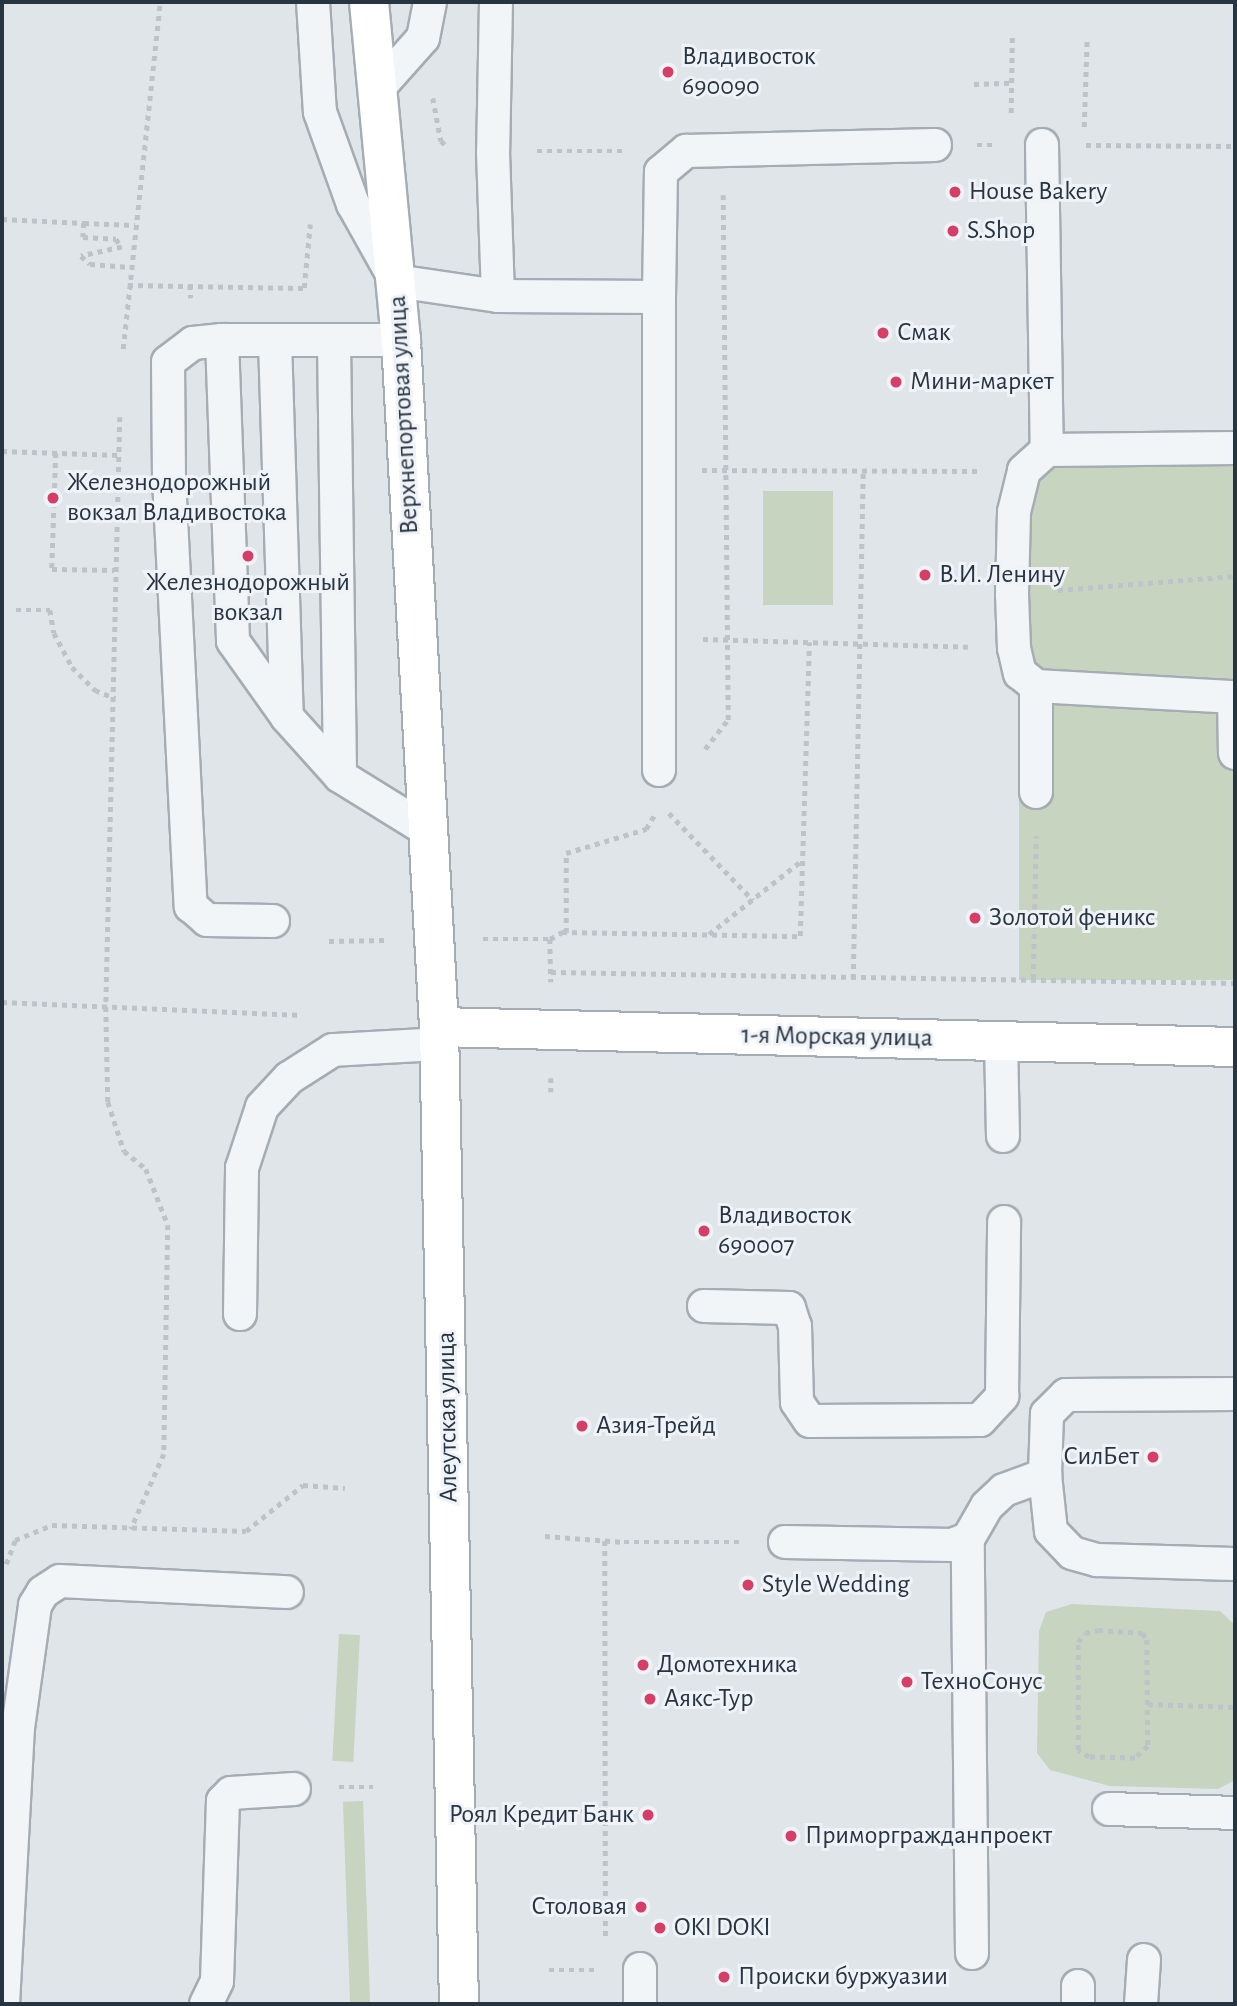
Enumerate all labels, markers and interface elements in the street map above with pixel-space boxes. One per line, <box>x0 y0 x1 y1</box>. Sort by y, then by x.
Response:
place label: Владивосток 690090 <box>682 41 816 102</box>
marker: Владивосток 690090 <box>660 64 676 80</box>
place label: House Bakery <box>969 176 1107 208</box>
marker: House Bakery <box>947 184 963 200</box>
place label: S.Shop <box>967 215 1035 247</box>
marker: S.Shop <box>945 223 961 239</box>
street label: Верхнепортовая улица <box>382 295 426 535</box>
place label: Смак <box>897 317 951 349</box>
marker: Смак <box>875 325 891 341</box>
place label: Мини-маркет <box>910 366 1054 398</box>
marker: Мини-маркет <box>888 374 904 390</box>
place label: Железнодорожный вокзал Владивостока <box>67 467 287 528</box>
marker: Железнодорожный вокзал Владивостока <box>45 490 61 506</box>
marker: Железнодорожный вокзал <box>240 548 256 564</box>
place label: В.И. Ленину <box>939 559 1065 591</box>
place label: Железнодорожный вокзал <box>146 567 350 628</box>
marker: В.И. Ленину <box>917 567 933 583</box>
place label: Золотой феникс <box>989 902 1155 934</box>
marker: Золотой феникс <box>967 910 983 926</box>
street label: 1-я Морская улица <box>741 1020 933 1054</box>
place label: Владивосток 690007 <box>718 1200 852 1262</box>
marker: Владивосток 690007 <box>696 1223 712 1239</box>
street label: Алеутская улица <box>431 1331 465 1503</box>
place label: Азия-Трейд <box>596 1410 716 1442</box>
marker: Азия-Трейд <box>574 1418 590 1434</box>
place label: СилБет <box>1063 1441 1139 1473</box>
marker: СилБет <box>1145 1449 1161 1465</box>
place label: Style Wedding <box>762 1569 910 1601</box>
marker: Style Wedding <box>740 1577 756 1593</box>
place label: Домотехника <box>657 1649 798 1681</box>
marker: Домотехника <box>635 1657 651 1673</box>
place label: ТехноСонус <box>921 1666 1043 1698</box>
marker: ТехноСонус <box>899 1674 915 1690</box>
place label: Аякс-Тур <box>664 1683 753 1715</box>
marker: Аякс-Тур <box>642 1691 658 1707</box>
place label: Роял Кредит Банк <box>449 1799 634 1831</box>
marker: Роял Кредит Банк <box>640 1807 656 1823</box>
place label: Приморгражданпроект <box>805 1820 1052 1852</box>
marker: Приморгражданпроект <box>783 1828 799 1844</box>
place label: Столовая <box>531 1891 627 1923</box>
marker: Столовая <box>633 1899 649 1915</box>
place label: OKI DOKI <box>674 1912 770 1944</box>
marker: OKI DOKI <box>652 1920 668 1936</box>
place label: Происки буржуазии <box>738 1961 948 1993</box>
marker: Происки буржуазии <box>716 1969 732 1985</box>

